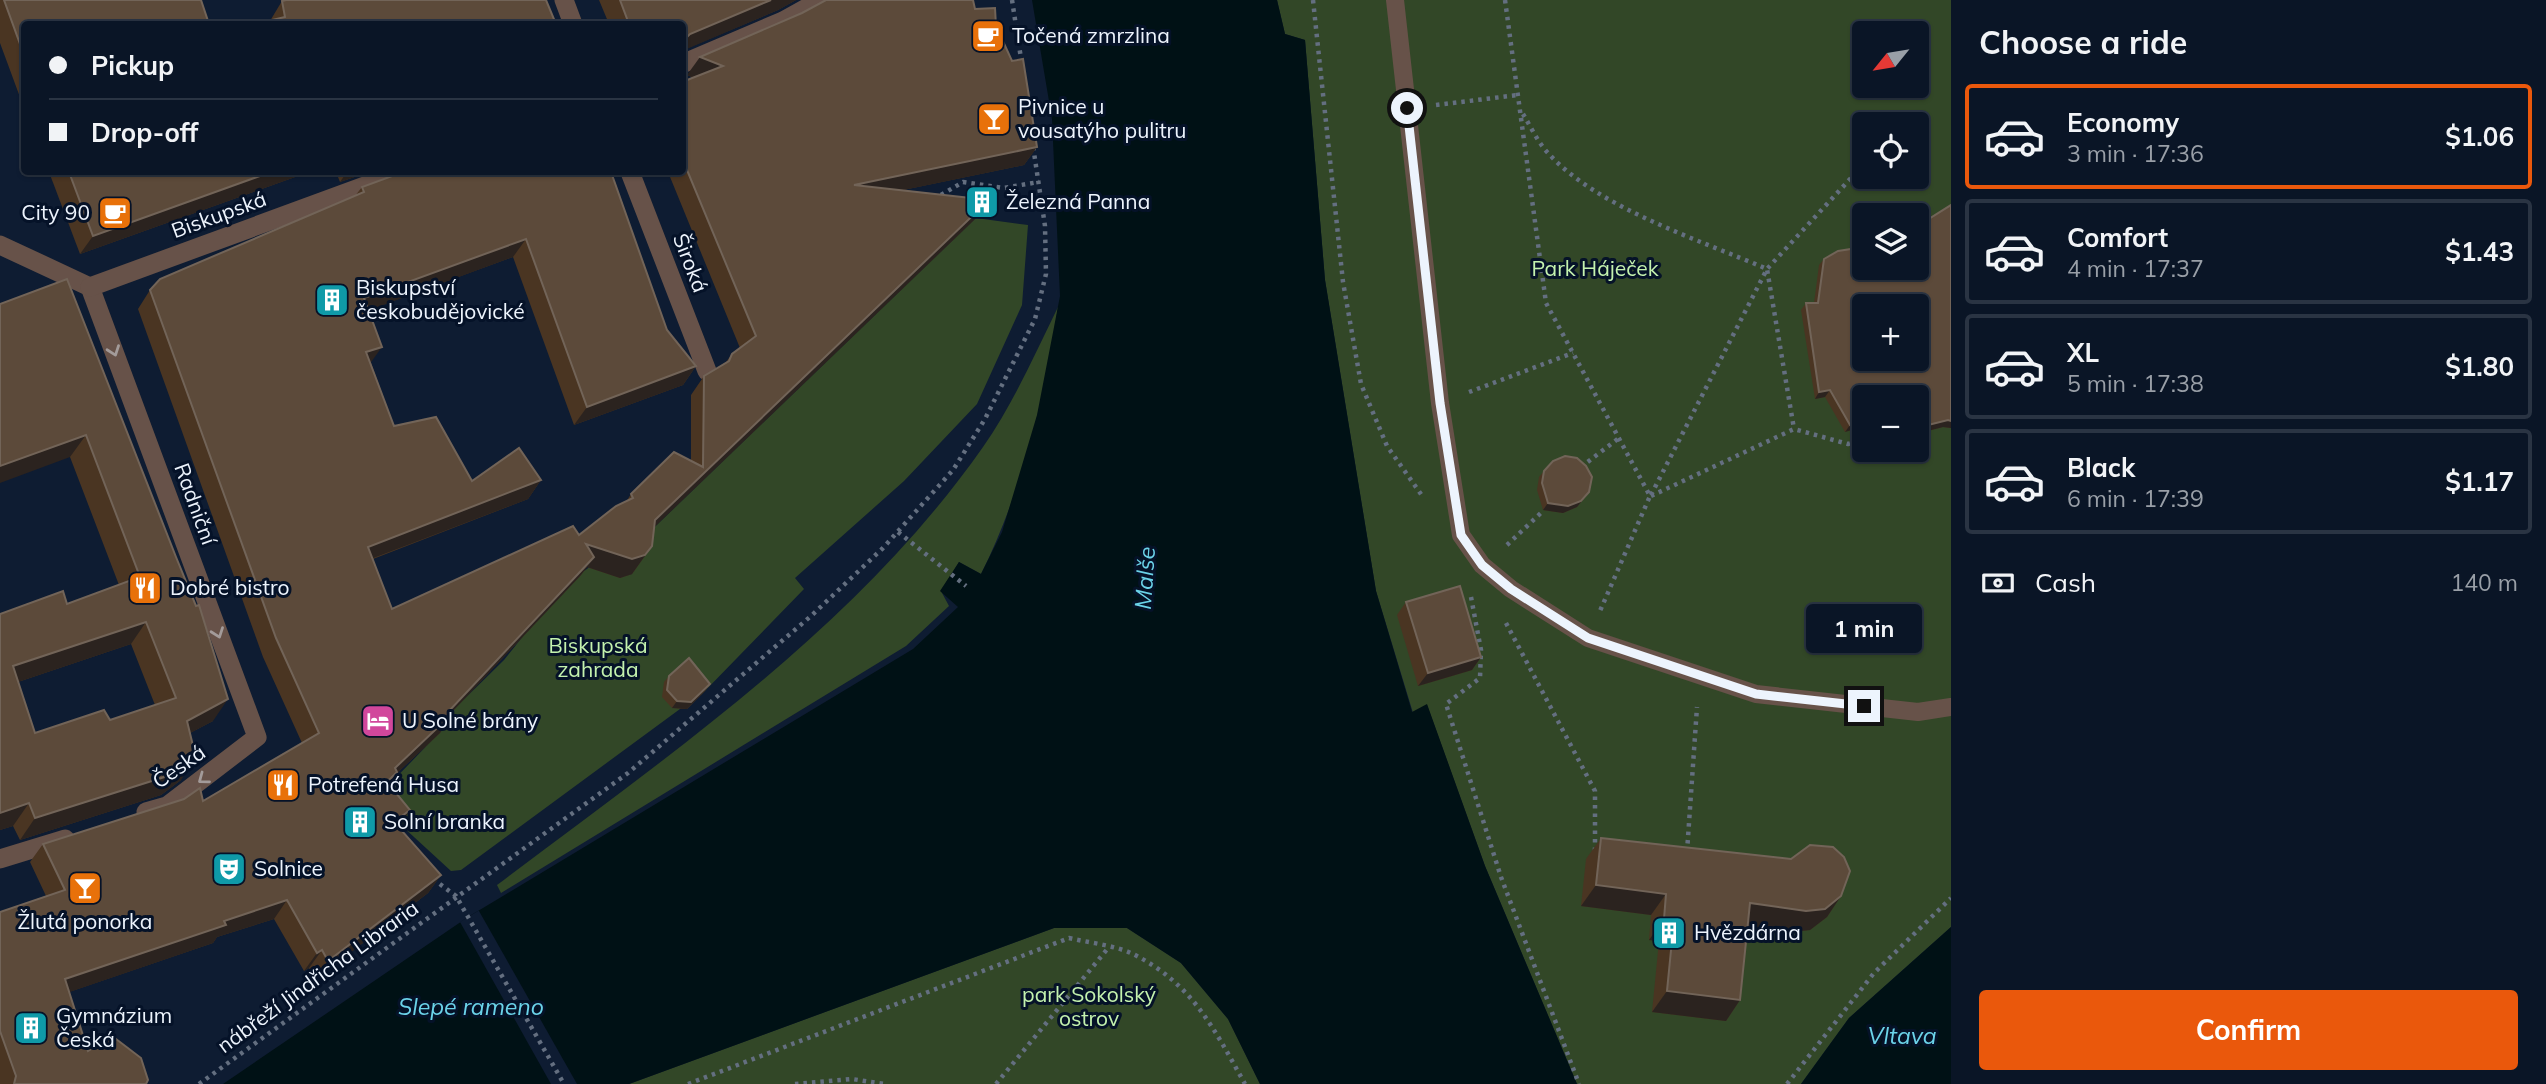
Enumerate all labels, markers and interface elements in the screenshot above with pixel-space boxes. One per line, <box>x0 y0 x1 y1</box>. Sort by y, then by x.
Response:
cafe icon: Točená zmrzlina <box>969 17 1007 55</box>
north arrow <box>1852 21 1928 98</box>
map controls <box>1852 21 1929 462</box>
place label: Točená zmrzlina <box>1012 22 1170 48</box>
text: Choose a ride <box>1979 22 2187 62</box>
text: Pickup <box>91 49 174 82</box>
route start <box>1391 92 1423 124</box>
place label: Pivnice u vousatýho pulitru <box>1018 93 1186 143</box>
bar icon: Pivnice u vousatýho pulitru <box>975 100 1013 138</box>
icon: car <box>1983 105 2046 168</box>
text: Economy <box>2067 106 2179 139</box>
button: locate <box>1852 112 1929 189</box>
text: Drop-off <box>91 116 198 149</box>
text: $1.06 <box>2445 120 2514 153</box>
text: 3 min · 17:36 <box>2067 139 2204 168</box>
building icon: Železná Panna <box>963 183 1001 221</box>
street label: Biskupská <box>168 185 270 243</box>
place label: Železná Panna <box>1006 188 1150 214</box>
cafe icon: City 90 <box>96 194 134 232</box>
place label: City 90 <box>21 199 90 225</box>
button: layers <box>1852 203 1929 280</box>
icon: car <box>1983 220 2046 283</box>
text: Comfort <box>2067 221 2168 254</box>
street label: Široká <box>668 230 714 296</box>
text: $1.43 <box>2445 235 2514 268</box>
text: 4 min · 17:37 <box>2067 254 2204 283</box>
park label: Park Háječek <box>1531 255 1659 281</box>
place label: Biskupství českobudějovické <box>356 274 525 324</box>
building icon: Biskupství českobudějovické <box>313 281 351 319</box>
button: + <box>1852 294 1929 371</box>
icon: car <box>1983 335 2046 398</box>
text: XL <box>2067 336 2099 369</box>
one-way arrow <box>106 344 120 356</box>
text: $1.80 <box>2445 350 2514 383</box>
text: 5 min · 17:38 <box>2067 369 2204 398</box>
button: − <box>1852 385 1929 462</box>
icon: car <box>1983 450 2046 513</box>
text: Black <box>2067 451 2135 484</box>
street label: Radniční <box>169 459 223 549</box>
text: $1.17 <box>2445 465 2514 498</box>
text: 6 min · 17:39 <box>2067 484 2204 513</box>
water label: Malše <box>1128 546 1161 610</box>
icon: cash <box>1979 564 2017 602</box>
text: Cash <box>2035 566 2096 599</box>
text: 140 m <box>2450 568 2518 597</box>
restaurant icon: Dobré bistro <box>126 569 164 607</box>
place label: Dobré bistro <box>170 574 289 600</box>
callout: 1 min <box>1806 604 1922 654</box>
text: 1 min <box>1834 614 1894 643</box>
one-way arrow <box>210 627 224 639</box>
park label: Biskupská zahrada <box>548 632 648 682</box>
route end <box>1848 690 1880 722</box>
hotel icon: U Solné brány <box>359 702 397 740</box>
place label: U Solné brány <box>402 707 538 733</box>
street label: Česká <box>147 739 210 794</box>
restaurant icon: Potrefená Husa <box>264 766 302 804</box>
one-way arrow <box>198 770 210 783</box>
place label: Potrefená Husa <box>308 771 459 797</box>
building icon: Solní branka <box>341 803 379 841</box>
place label: Solní branka <box>384 808 505 834</box>
theatre icon: Solnice <box>210 850 248 888</box>
place label: Solnice <box>254 855 323 881</box>
bar icon: Žlutá ponorka <box>66 869 104 907</box>
street label: nábřeží Jindřicha Libraria <box>212 894 423 1058</box>
place label: Žlutá ponorka <box>18 908 152 934</box>
building icon: Hvězdárna <box>1650 914 1688 952</box>
place label: Hvězdárna <box>1694 919 1801 945</box>
park label: park Sokolský ostrov <box>1022 981 1156 1031</box>
button: Confirm <box>1979 990 2518 1070</box>
water label: Slepé rameno <box>398 992 544 1021</box>
place label: Gymnázium Česká <box>56 1002 172 1052</box>
building icon: Gymnázium Česká <box>12 1009 50 1047</box>
water label: Vltava <box>1867 1021 1937 1050</box>

